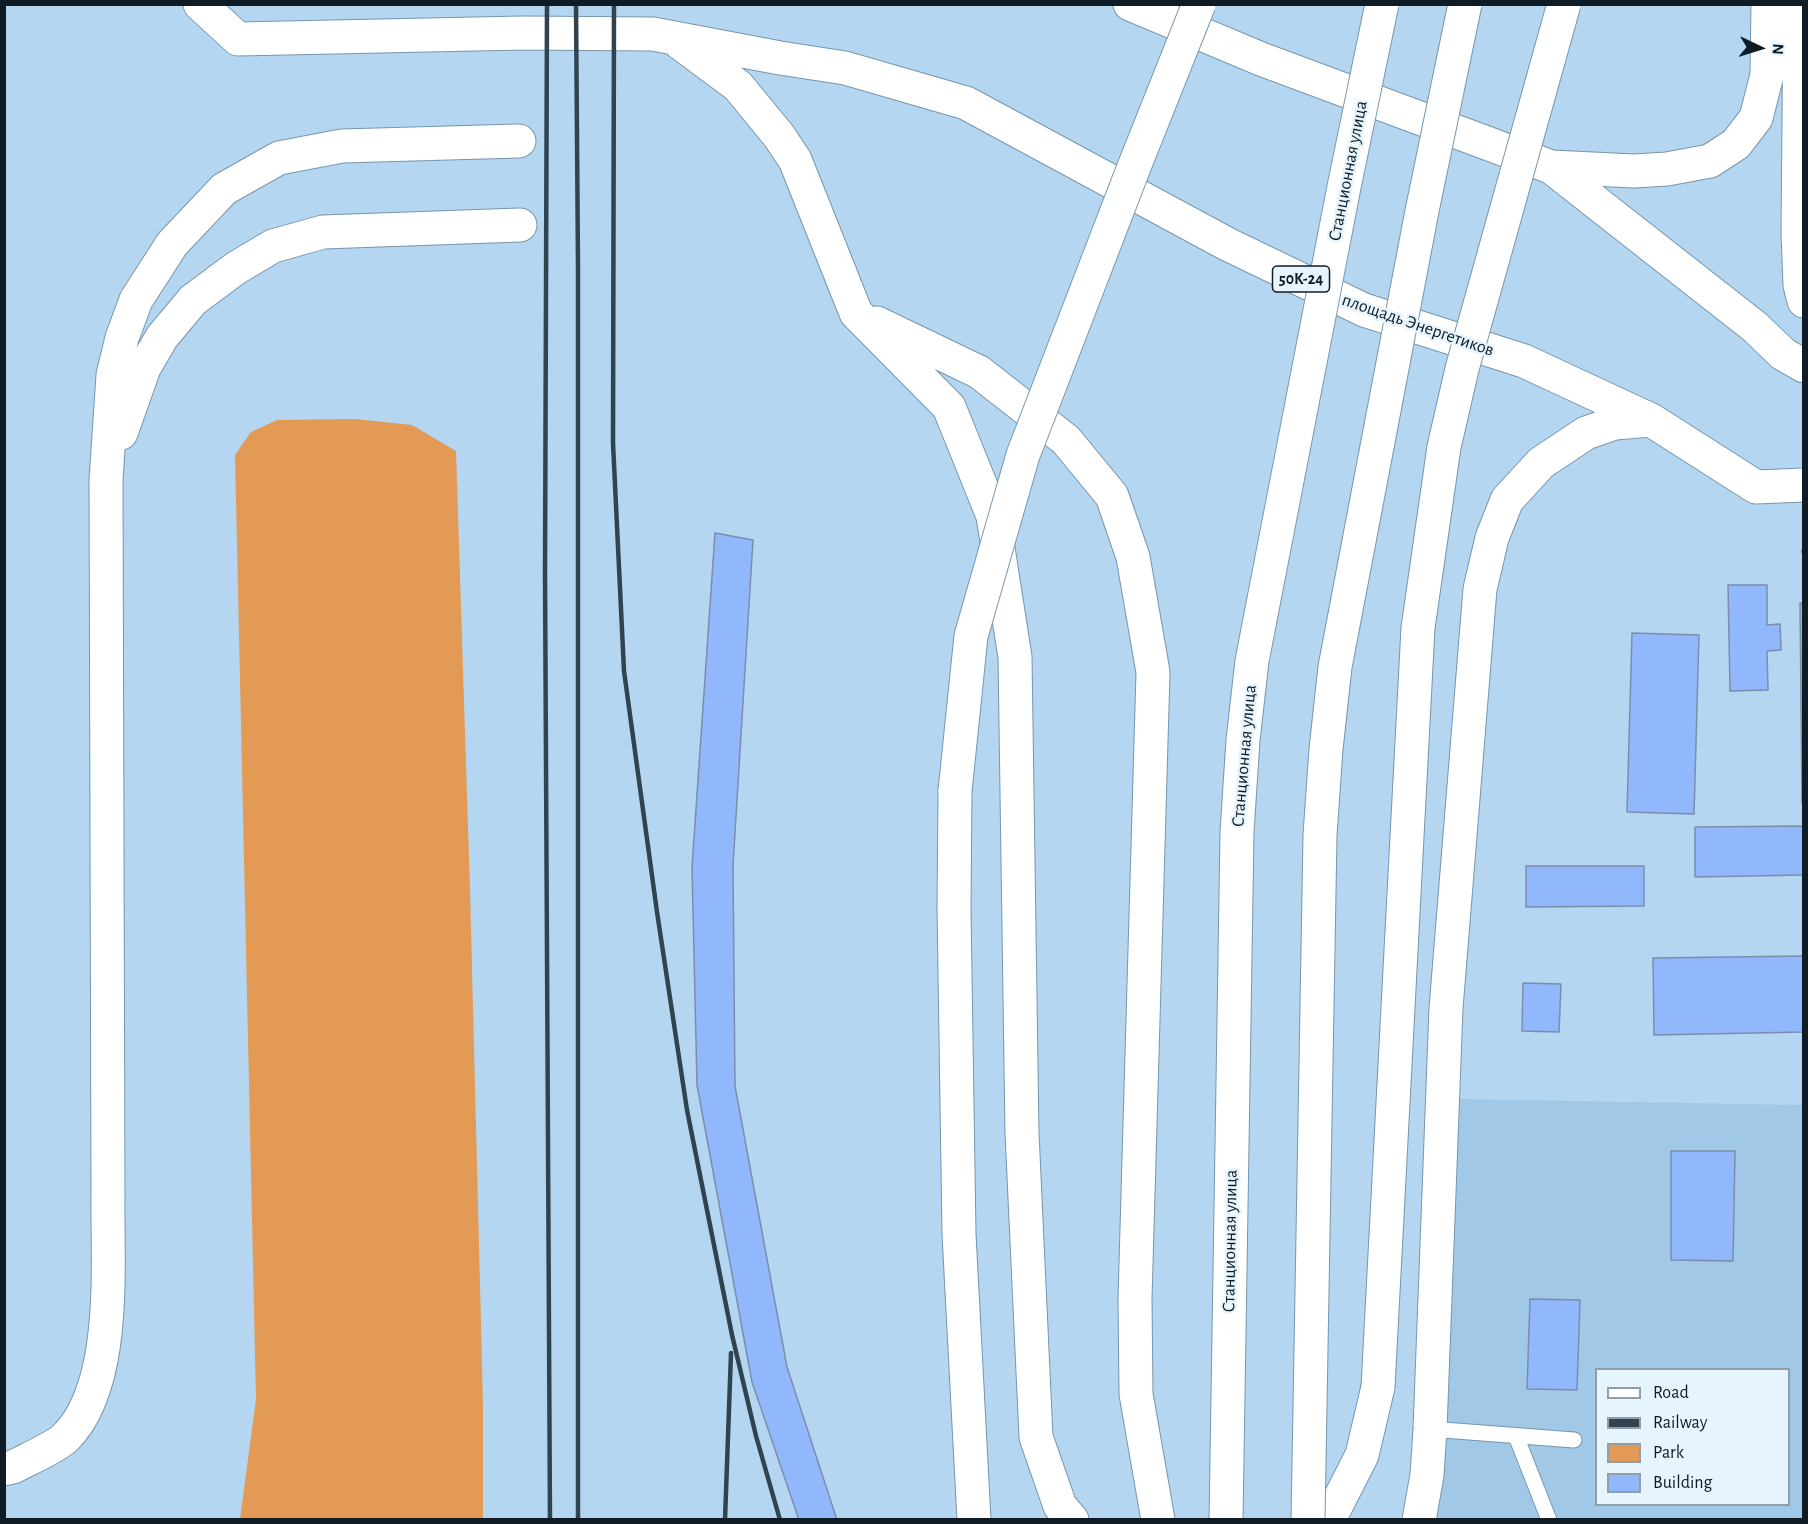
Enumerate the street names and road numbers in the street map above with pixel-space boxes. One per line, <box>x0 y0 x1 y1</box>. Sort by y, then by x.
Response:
street label: Станционная улица <box>1324 99 1372 243</box>
road number: 50К-24 <box>1272 266 1330 292</box>
street label: площадь Энергетиков <box>1339 289 1497 361</box>
street label: Станционная улица <box>1227 684 1261 828</box>
street label: Станционная улица <box>1218 1169 1242 1313</box>

